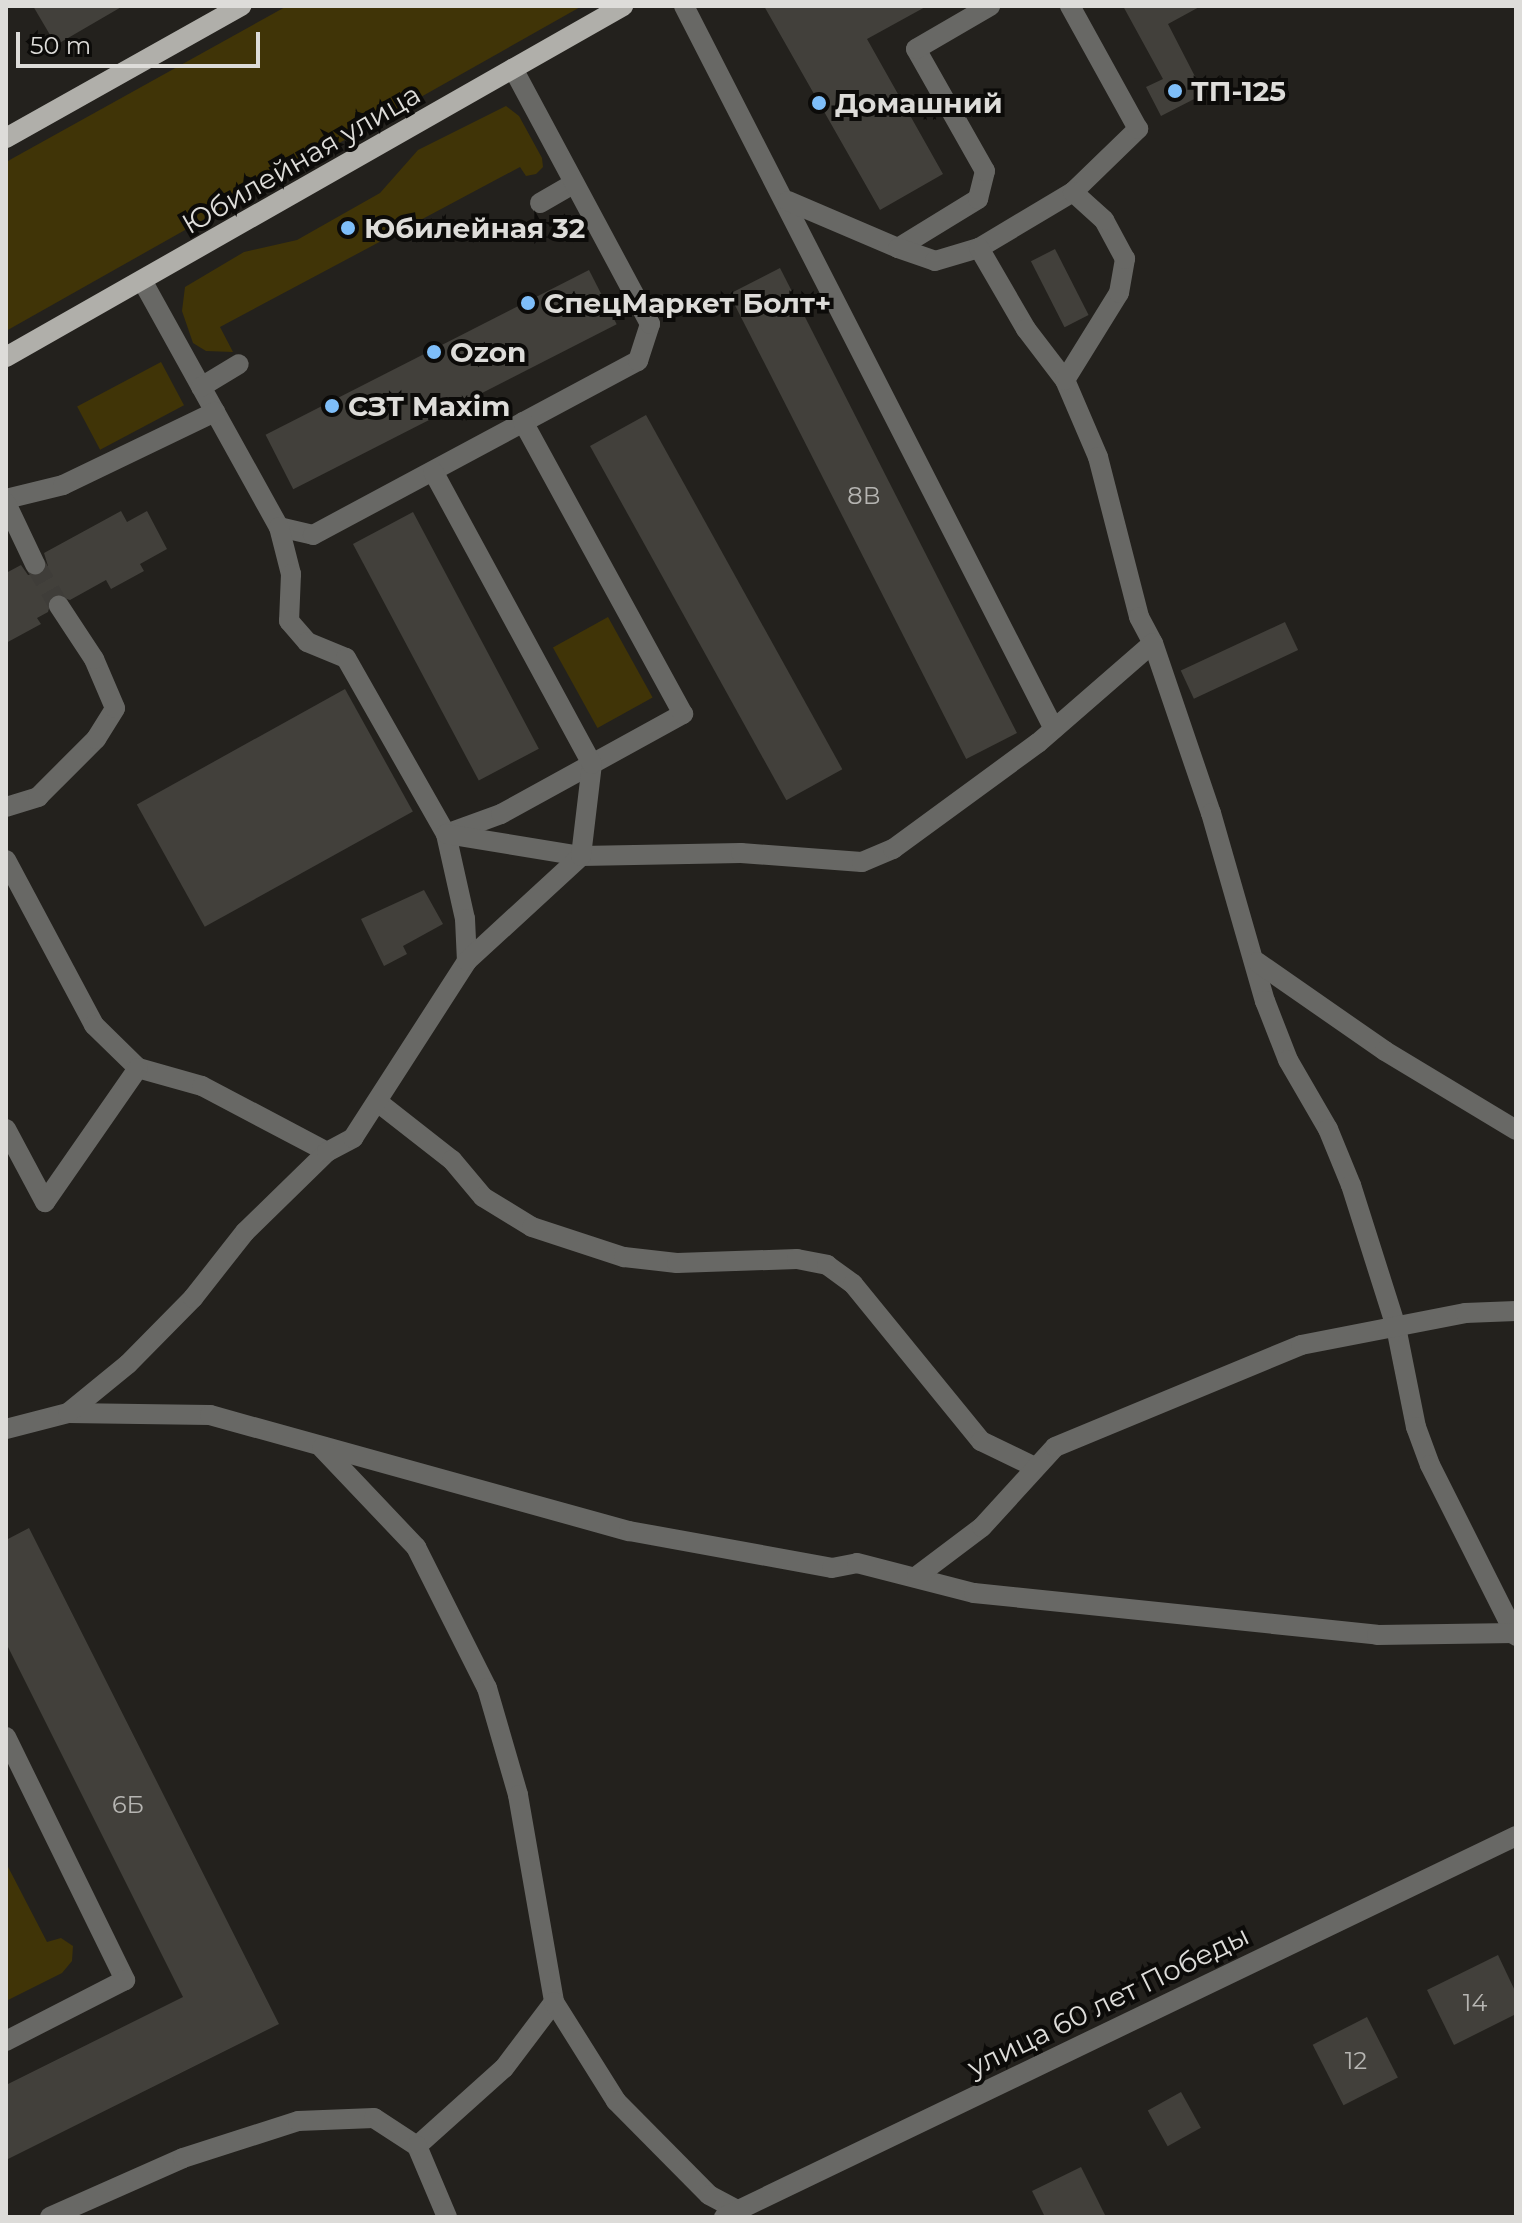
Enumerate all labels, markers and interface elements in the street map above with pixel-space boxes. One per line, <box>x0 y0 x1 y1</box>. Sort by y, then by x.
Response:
scale bar <box>20 16 264 66</box>
text: 50 m <box>30 31 91 60</box>
place label: ТП-125 <box>1191 74 1286 108</box>
street label: Юбилейная улица <box>176 77 426 241</box>
marker: ТП-125 <box>1166 82 1184 100</box>
place label: Домашний <box>835 86 1003 120</box>
marker: Домашний <box>810 94 828 112</box>
place label: Юбилейная 32 <box>364 211 585 245</box>
marker: Юбилейная 32 <box>339 219 357 237</box>
place label: СпецМаркет Болт+ <box>544 286 831 320</box>
marker: СпецМаркет Болт+ <box>519 294 537 312</box>
place label: Ozon <box>450 335 526 369</box>
marker: Ozon <box>425 343 443 361</box>
place label: СЗТ Maxim <box>348 389 510 423</box>
marker: СЗТ Maxim <box>323 397 341 415</box>
house number: 8В <box>847 482 881 510</box>
house number: 6Б <box>112 1791 144 1819</box>
street label: улица 60 лет Победы <box>962 1918 1254 2084</box>
house number: 14 <box>1463 1989 1487 2017</box>
house number: 12 <box>1345 2047 1367 2075</box>

